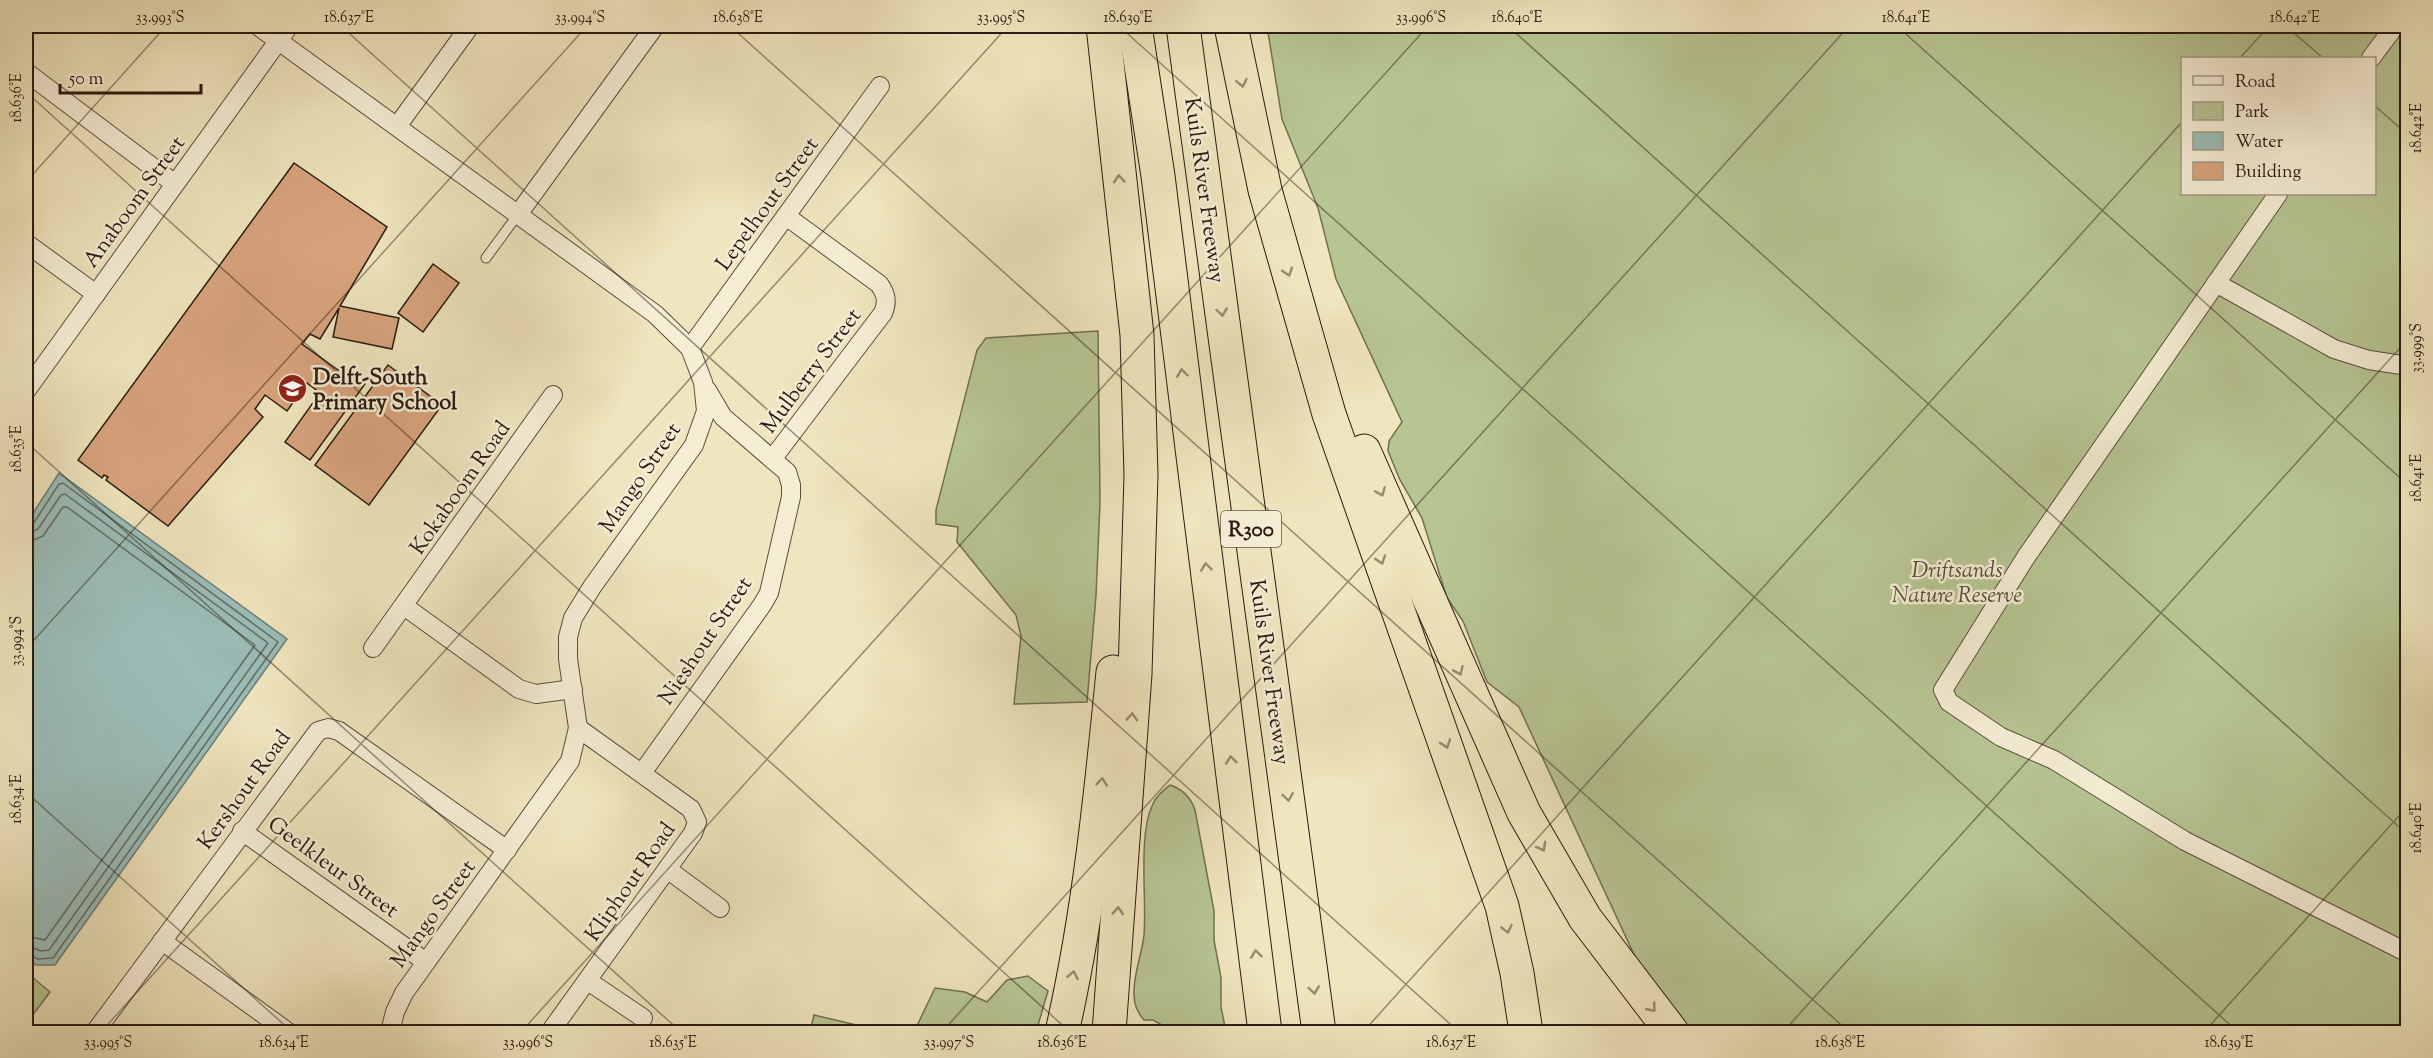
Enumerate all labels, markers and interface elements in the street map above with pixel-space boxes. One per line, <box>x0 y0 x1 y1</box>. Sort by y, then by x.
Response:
text: 33.993°S <box>136 8 185 29</box>
text: 18.637°E <box>324 8 374 29</box>
text: 33.994°S <box>555 8 605 29</box>
text: 18.638°E <box>713 8 763 29</box>
text: 33.995°S <box>977 8 1025 29</box>
text: 18.639°E <box>1103 8 1153 29</box>
text: 33.996°S <box>1396 8 1446 29</box>
text: 18.640°E <box>1491 8 1543 29</box>
text: 18.641°E <box>1882 8 1930 29</box>
text: 18.642°E <box>2270 8 2320 29</box>
scale bar <box>60 57 201 95</box>
legend <box>2181 57 2376 195</box>
text: 50 m <box>68 67 104 93</box>
text: Road <box>2235 70 2275 96</box>
text: 18.636°E <box>7 73 28 123</box>
one-way arrow <box>1235 78 1248 88</box>
street label: Kuils River Freeway <box>1174 96 1232 285</box>
text: Park <box>2235 100 2270 126</box>
text: 18.642°E <box>2407 103 2428 153</box>
street label: Anaboom Street <box>76 130 195 276</box>
text: Water <box>2235 130 2284 156</box>
street label: Lepelhout Street <box>709 131 828 278</box>
text: Building <box>2235 160 2301 186</box>
one-way arrow <box>1112 175 1125 184</box>
one-way arrow <box>1281 266 1294 277</box>
street label: Mulberry Street <box>754 302 871 441</box>
one-way arrow <box>1216 308 1228 317</box>
text: 33.999°S <box>2407 323 2428 373</box>
place label: Delft-South Primary School <box>313 363 458 420</box>
one-way arrow <box>1176 369 1188 378</box>
school or university icon: Delft-South Primary School <box>276 373 308 405</box>
street label: Kokaboom Road <box>403 415 520 562</box>
street label: Mango Street <box>593 417 691 540</box>
text: 18.635°E <box>7 425 28 473</box>
text: 18.641°E <box>2407 454 2428 502</box>
one-way arrow <box>1374 486 1386 497</box>
road number: R300 <box>1221 511 1281 547</box>
one-way arrow <box>1373 554 1386 565</box>
park label: Driftsands Nature Reserve <box>1892 556 2022 613</box>
one-way arrow <box>1200 562 1213 571</box>
street label: Nieshout Street <box>652 571 762 712</box>
street label: Kuils River Freeway <box>1239 578 1297 767</box>
text: 33.994°S <box>7 616 28 666</box>
one-way arrow <box>1452 665 1464 676</box>
one-way arrow <box>1125 712 1138 721</box>
street label: Kershout Road <box>191 724 300 857</box>
one-way arrow <box>1438 738 1451 748</box>
one-way arrow <box>1225 756 1237 765</box>
text: 18.634°E <box>7 774 28 824</box>
one-way arrow <box>1095 778 1108 787</box>
one-way arrow <box>1281 792 1293 802</box>
text: 18.640°E <box>2407 802 2428 854</box>
street label: Geelkleur Street <box>260 810 405 927</box>
street label: Kliphout Road <box>578 816 685 949</box>
one-way arrow <box>1535 841 1546 852</box>
street label: Mango Street <box>384 853 485 976</box>
one-way arrow <box>1112 907 1125 916</box>
one-way arrow <box>1499 923 1512 933</box>
one-way arrow <box>1250 949 1262 958</box>
one-way arrow <box>1067 970 1079 980</box>
one-way arrow <box>1307 986 1319 995</box>
one-way arrow <box>1645 1001 1656 1012</box>
text: 33.995°S <box>84 1033 132 1054</box>
text: 18.634°E <box>259 1033 309 1054</box>
text: 33.996°S <box>503 1033 553 1054</box>
text: 18.635°E <box>649 1033 697 1054</box>
text: 33.997°S <box>924 1033 974 1054</box>
text: 18.636°E <box>1037 1033 1087 1054</box>
text: 18.637°E <box>1426 1033 1476 1054</box>
text: 18.638°E <box>1815 1033 1865 1054</box>
text: 18.639°E <box>2204 1033 2254 1054</box>

